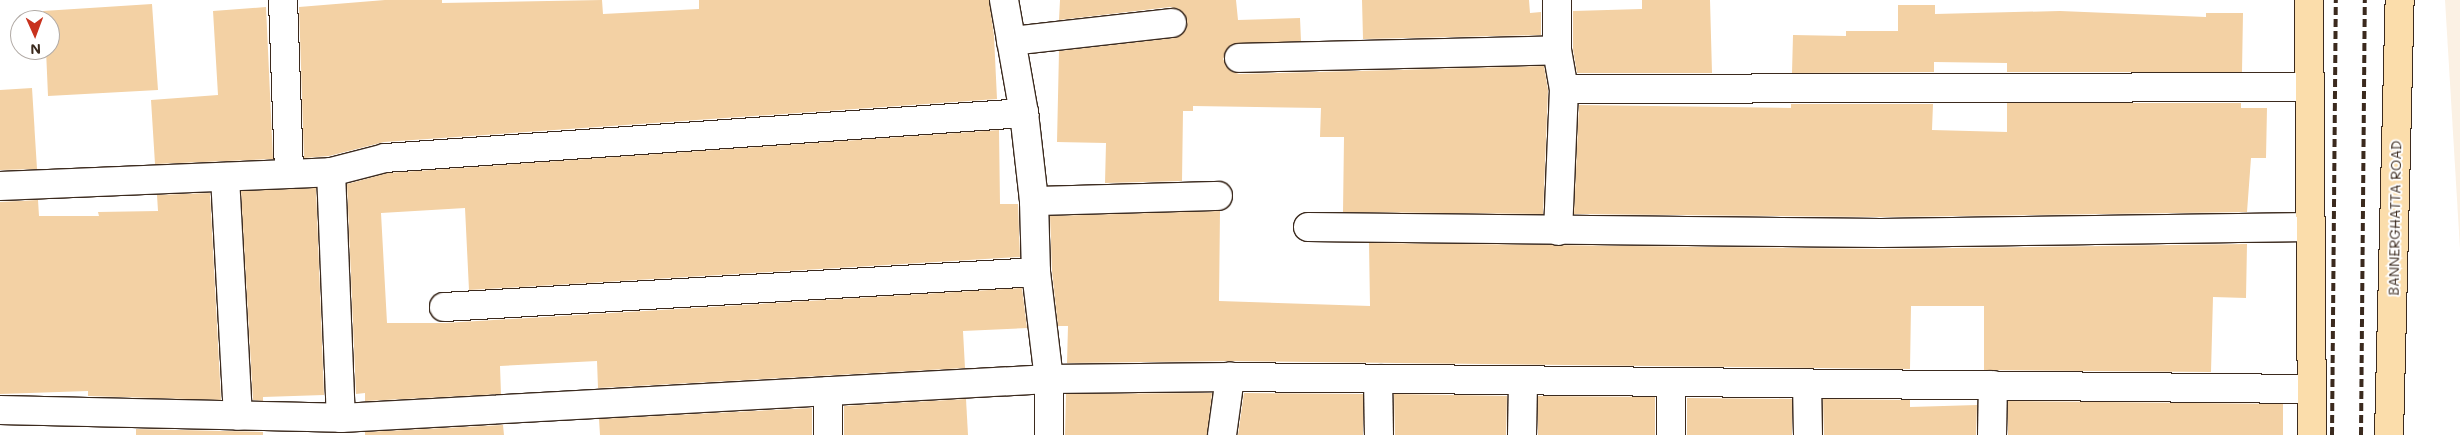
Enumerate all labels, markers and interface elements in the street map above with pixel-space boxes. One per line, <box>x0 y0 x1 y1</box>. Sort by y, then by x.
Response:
north arrow <box>10 10 60 60</box>
text: N <box>30 40 41 59</box>
street label: BANNERGHATTA ROAD <box>2385 140 2405 296</box>

